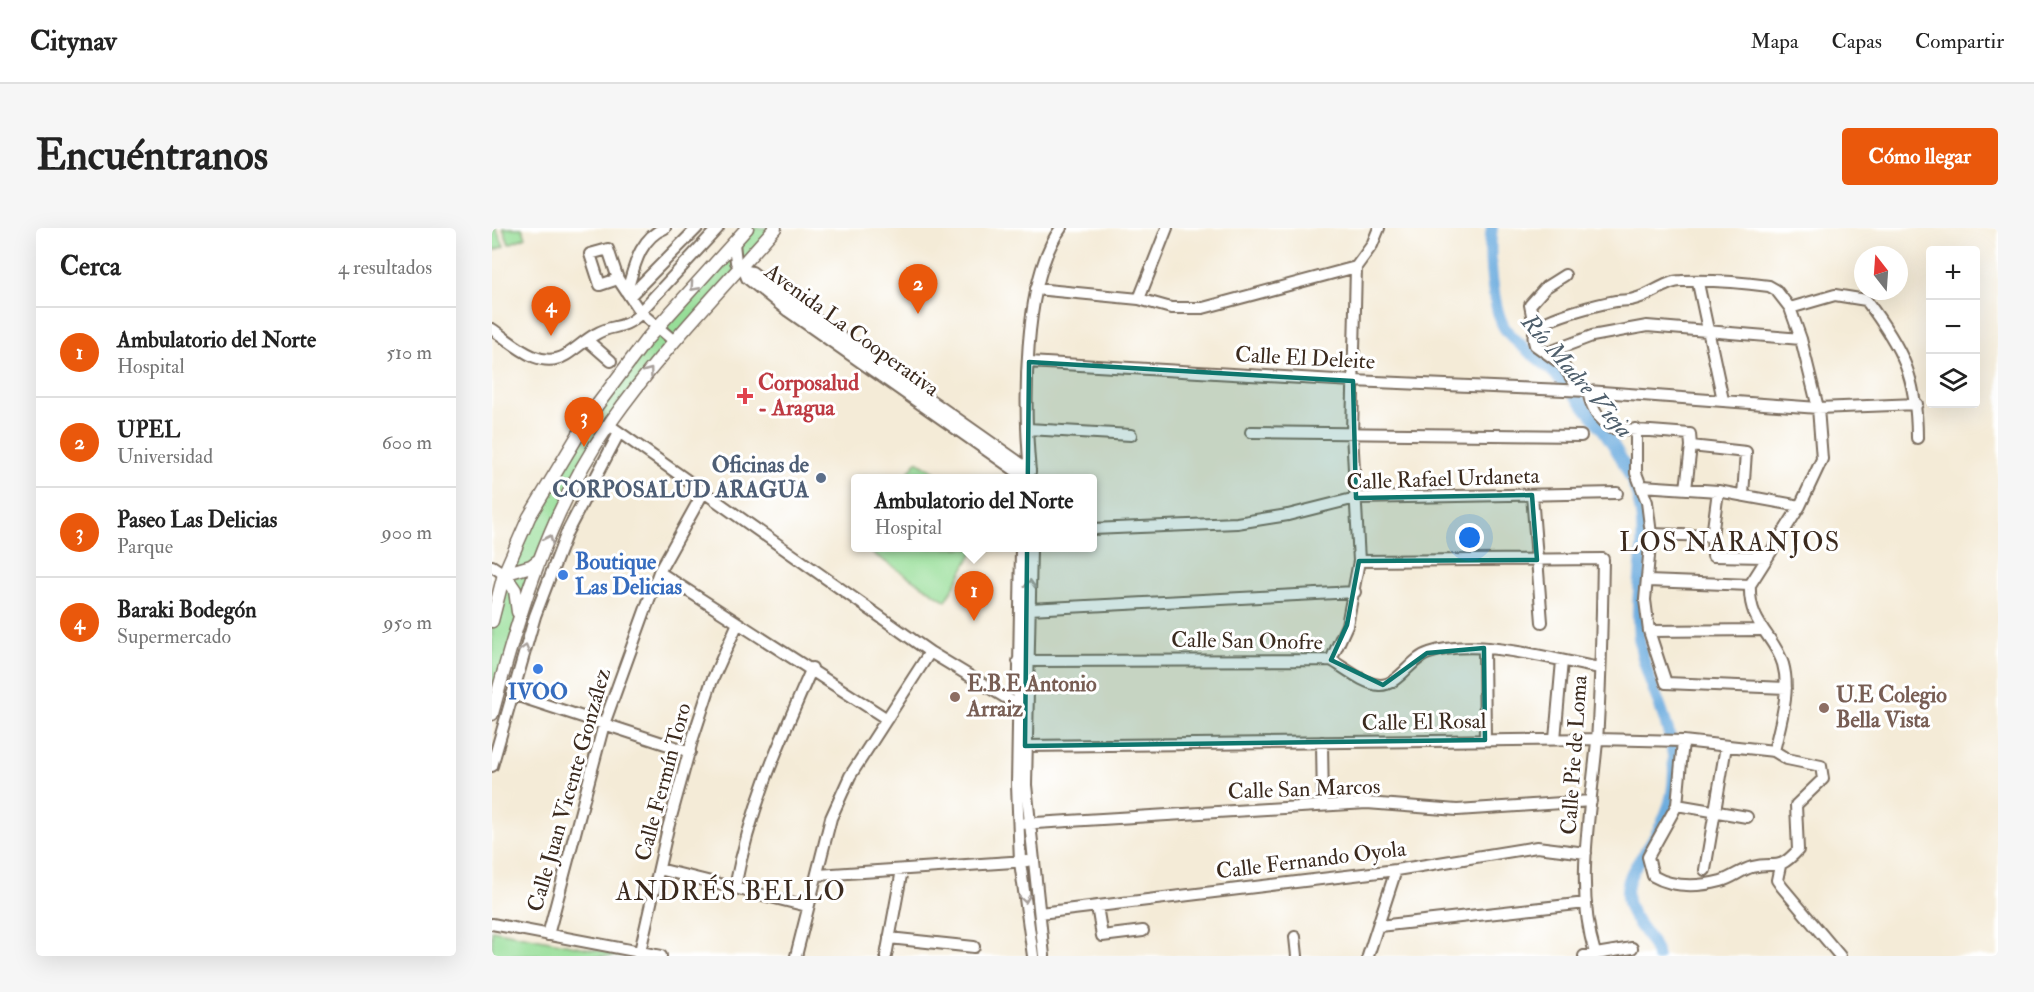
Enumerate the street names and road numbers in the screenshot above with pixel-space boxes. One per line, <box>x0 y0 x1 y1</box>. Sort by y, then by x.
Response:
street label: Avenida La Cooperativa <box>758 257 946 404</box>
street label: Calle El Deleite <box>1234 340 1376 376</box>
street label: Calle Rafael Urdaneta <box>1346 462 1541 496</box>
street label: Calle San Onofre <box>1171 626 1323 656</box>
street label: Calle Juan Vicente González <box>521 665 617 915</box>
street label: Calle Pie de Loma <box>1554 673 1594 836</box>
street label: Calle Fermín Toro <box>628 700 698 864</box>
street label: Calle El Rosal <box>1361 707 1487 737</box>
street label: Calle San Marcos <box>1227 772 1381 806</box>
street label: Calle Fernando Oyola <box>1214 834 1408 886</box>

